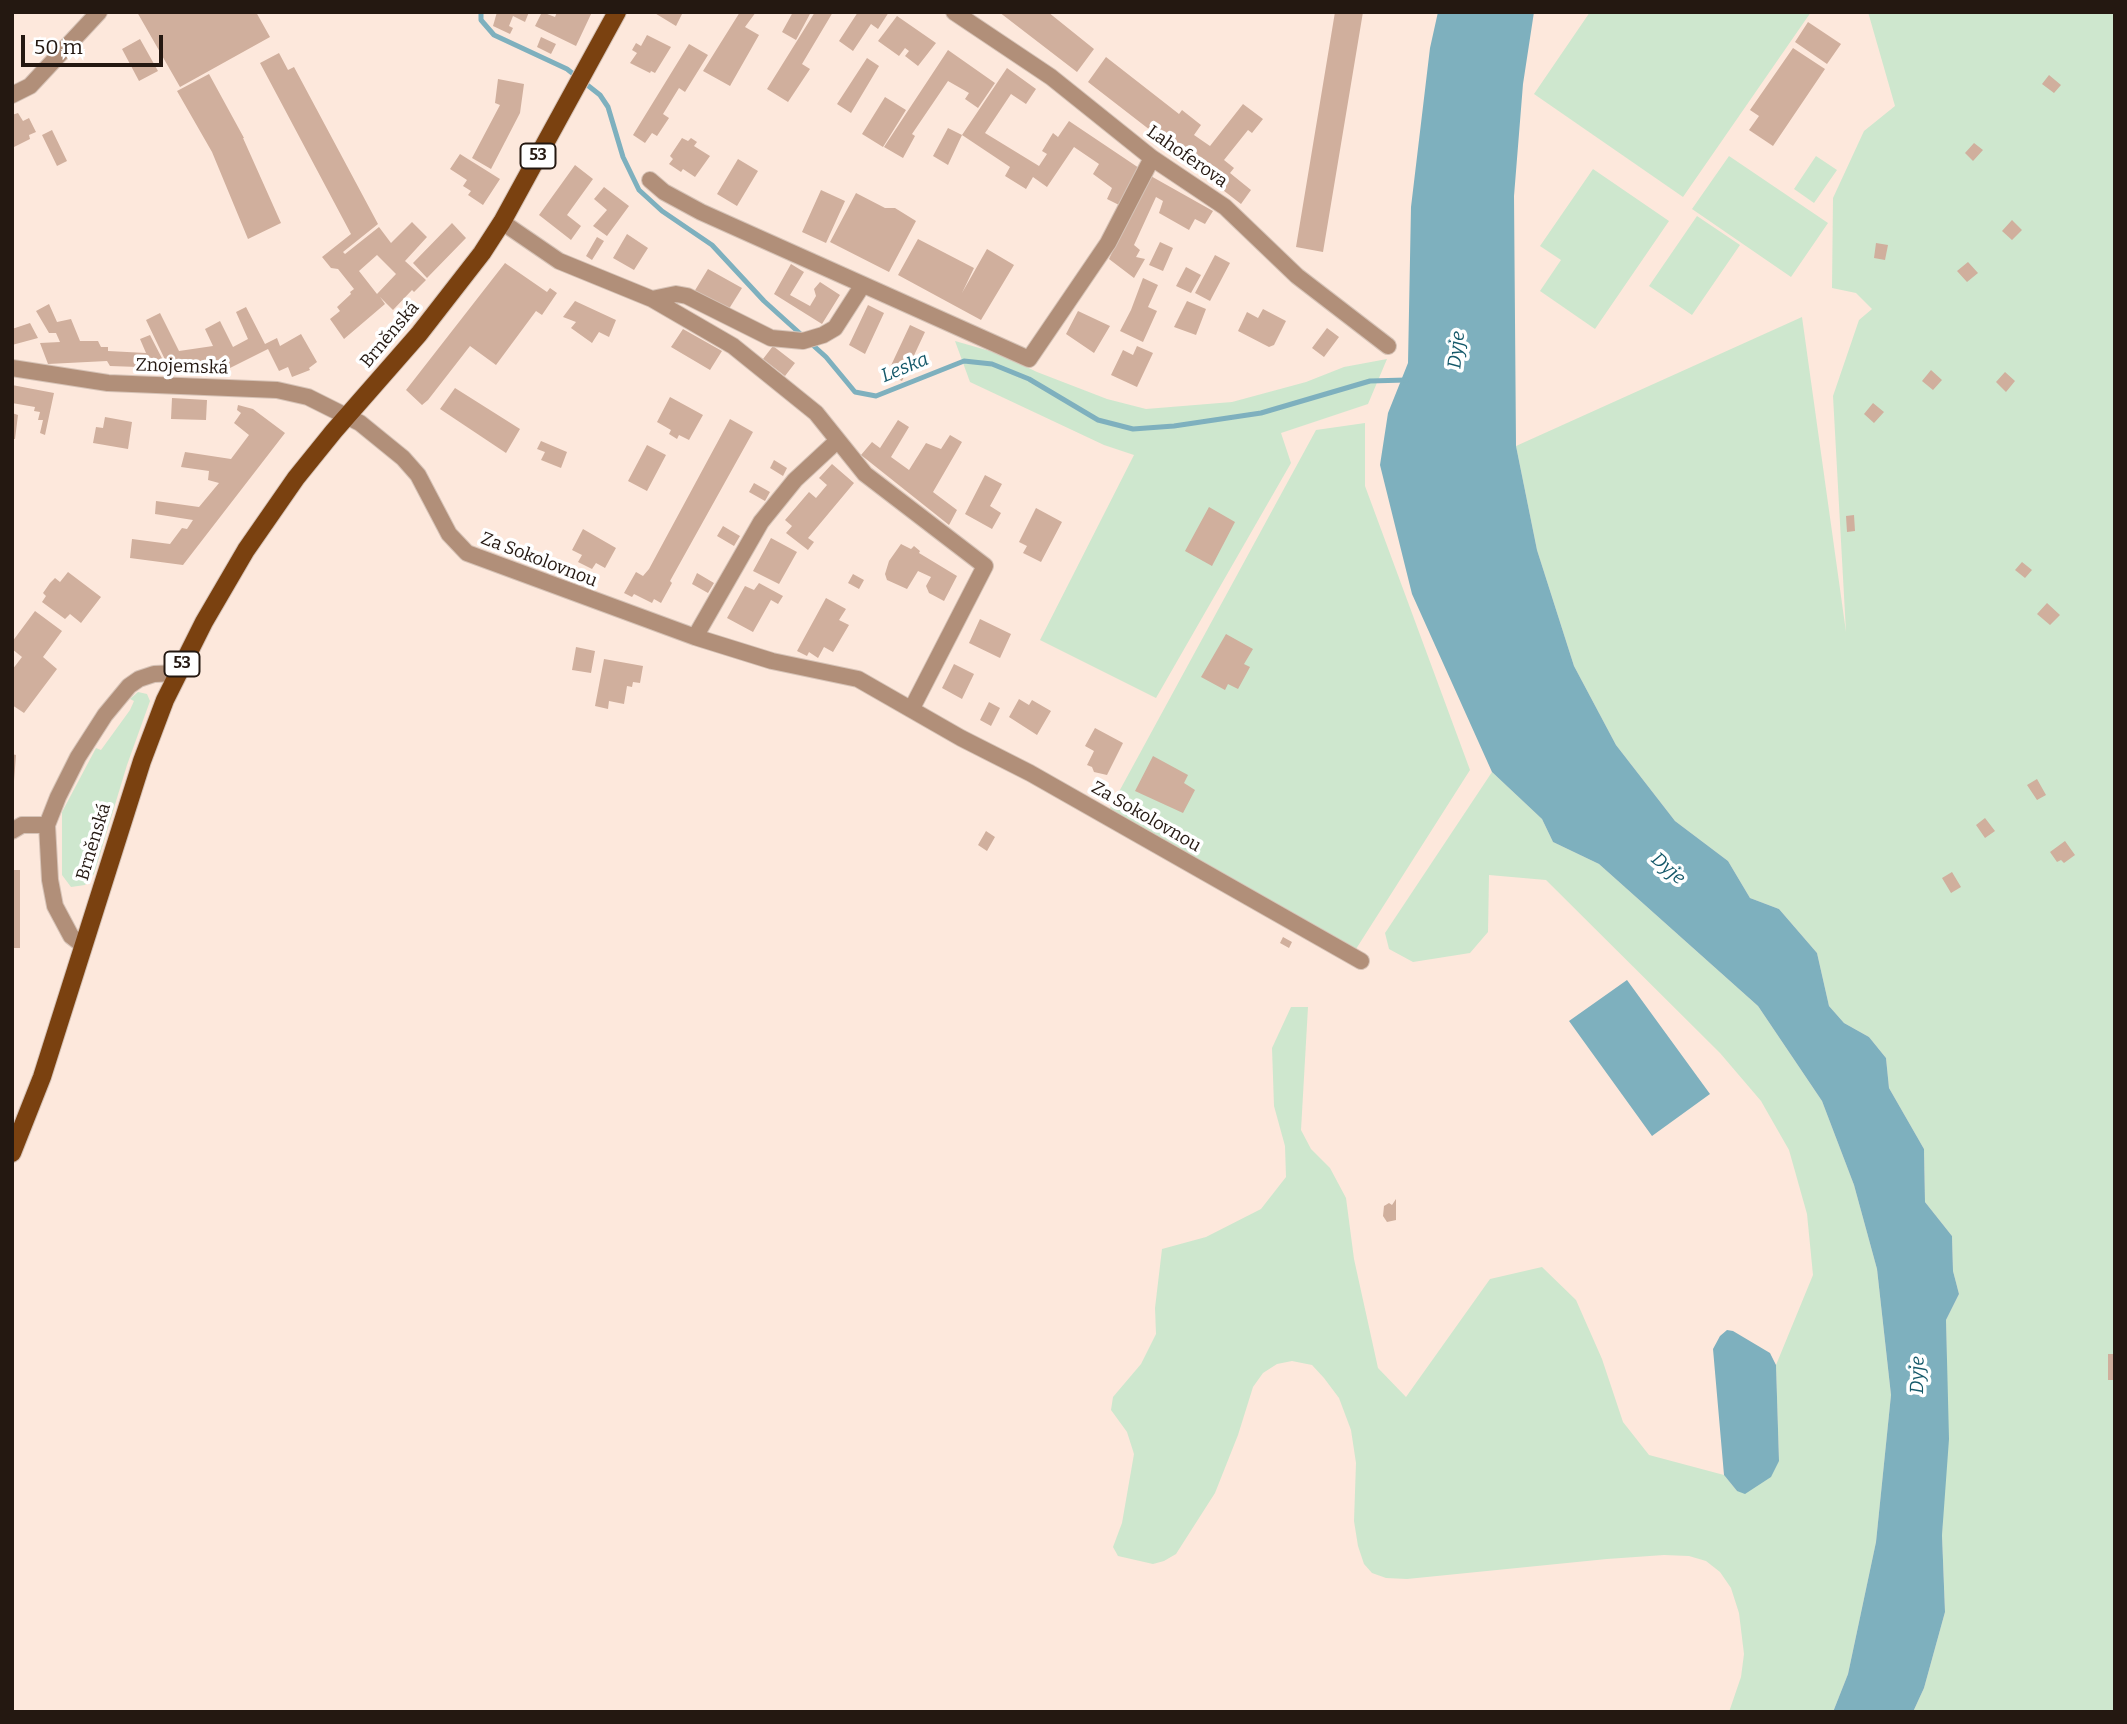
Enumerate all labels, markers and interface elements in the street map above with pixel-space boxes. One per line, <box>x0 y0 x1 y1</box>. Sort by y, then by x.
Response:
scale bar <box>24 21 166 65</box>
text: 50 m <box>34 34 83 60</box>
street label: Lahoferova <box>1142 121 1232 193</box>
road number: 53 <box>520 144 556 168</box>
street label: Brněnská <box>356 297 424 373</box>
water label: Dyje <box>1444 330 1470 370</box>
water label: Leska <box>878 348 932 388</box>
street label: Znojemská <box>135 355 229 379</box>
street label: Za Sokolovnou <box>478 528 600 592</box>
road number: 53 <box>164 652 200 677</box>
street label: Za Sokolovnou <box>1087 777 1205 857</box>
street label: Brněnská <box>72 801 116 883</box>
water label: Dyje <box>1646 848 1690 890</box>
water label: Dyje <box>1906 1356 1930 1394</box>

